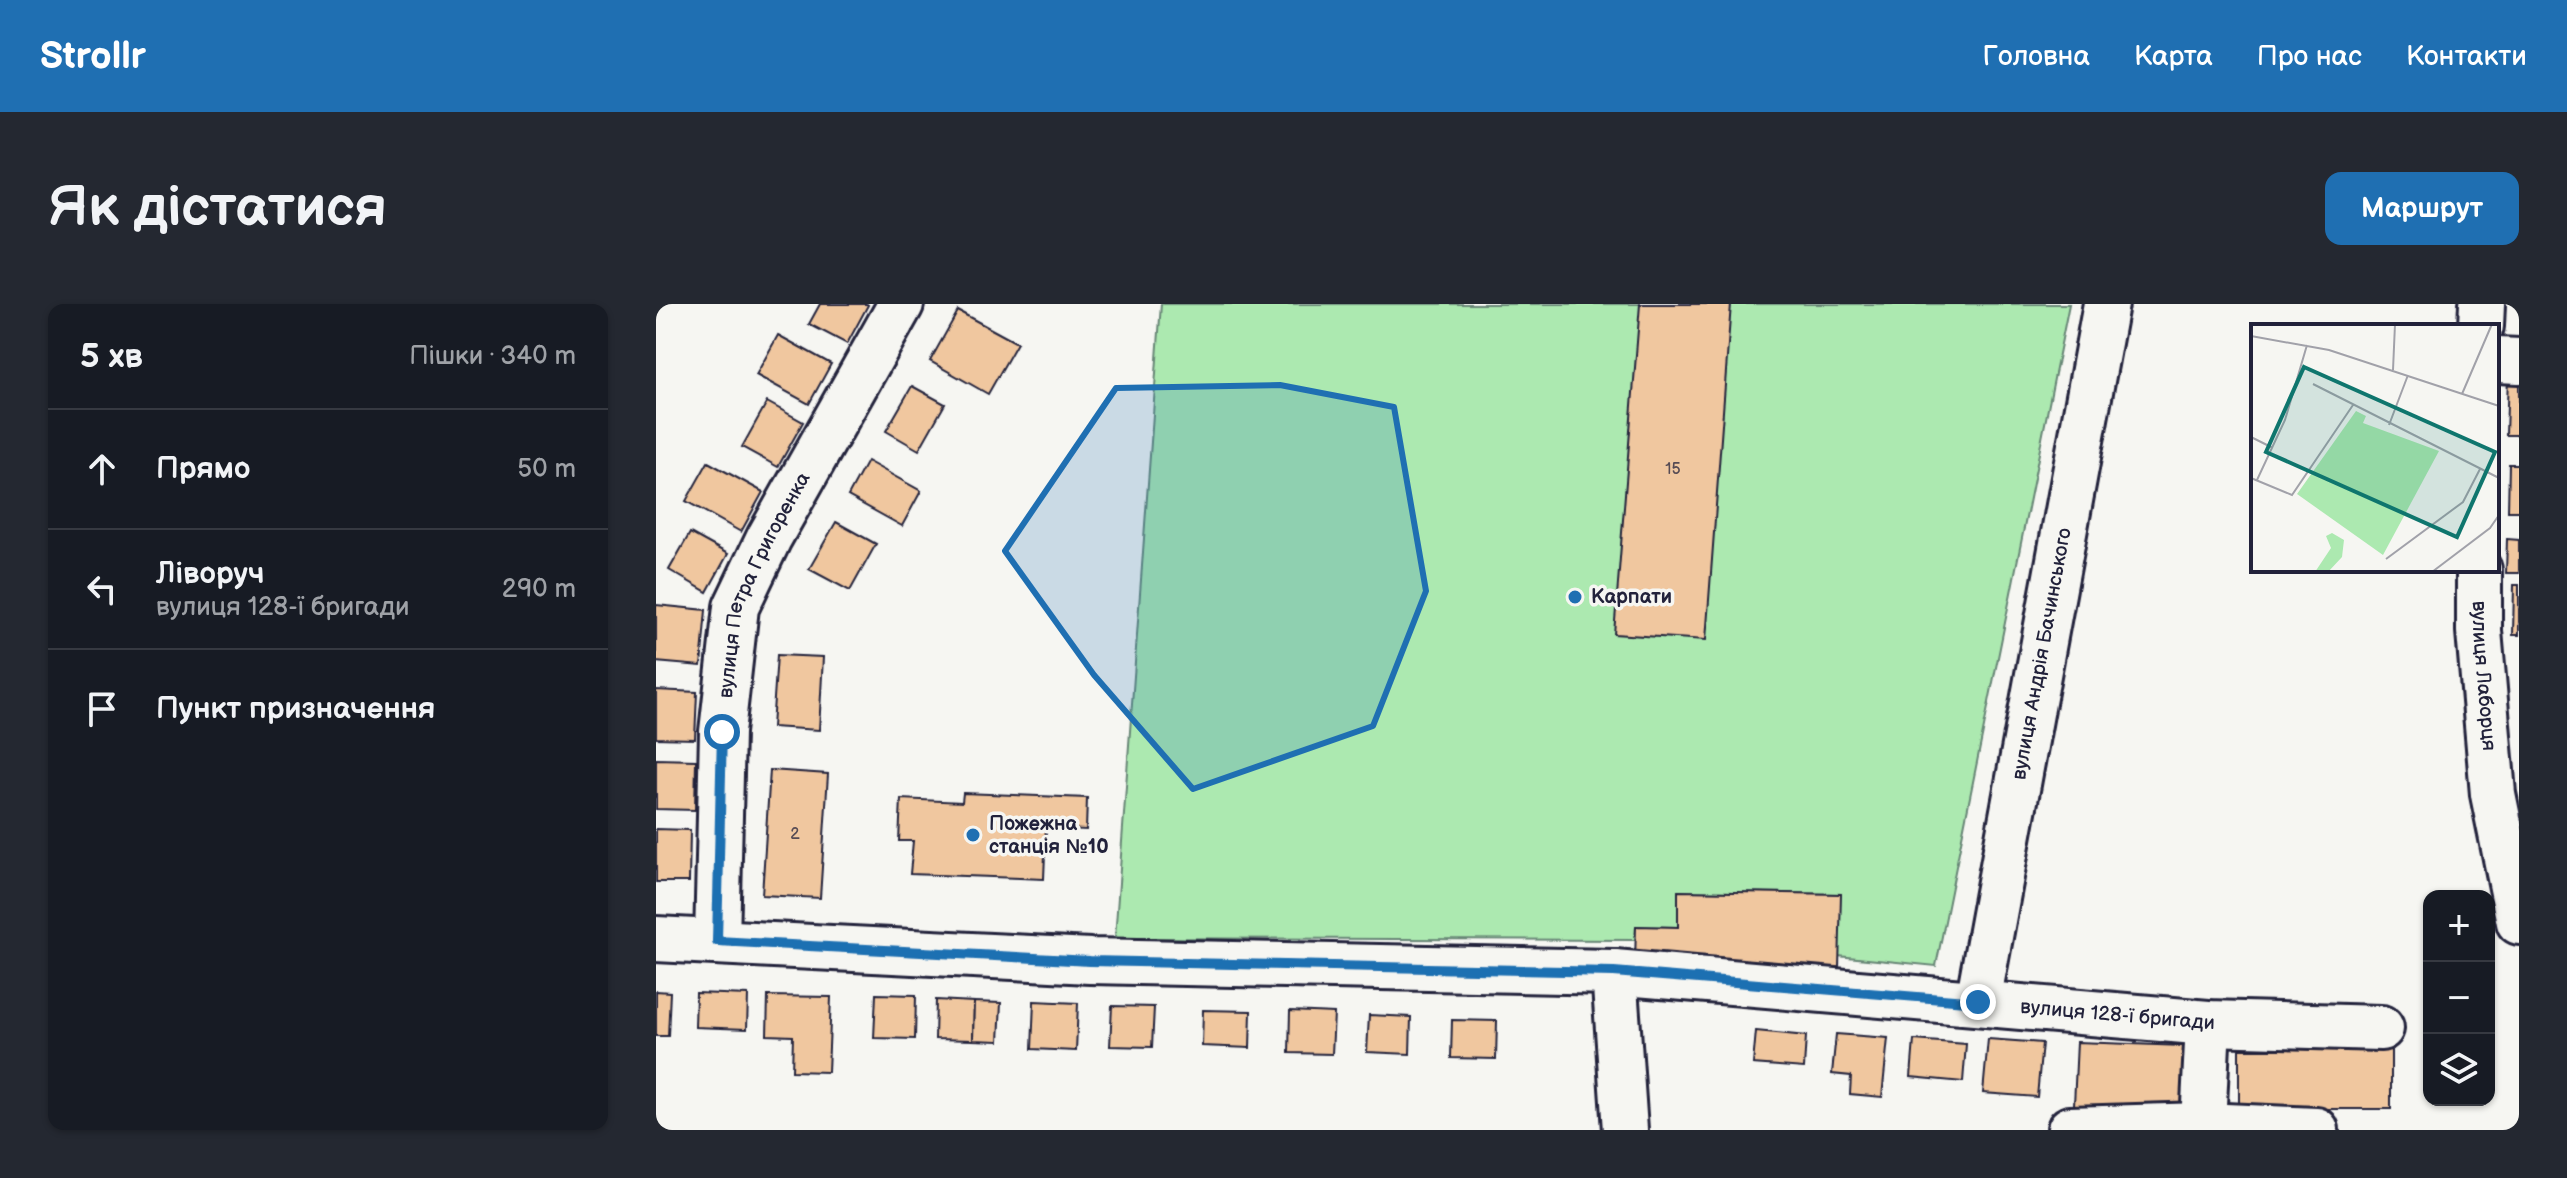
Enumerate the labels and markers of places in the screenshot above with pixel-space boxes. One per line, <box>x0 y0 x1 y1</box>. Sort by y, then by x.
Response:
place label: Карпати <box>1591 585 1672 609</box>
marker: Карпати <box>1566 588 1584 606</box>
place label: Пожежна станція №10 <box>989 812 1109 859</box>
marker: Пожежна станція №10 <box>964 826 982 844</box>

